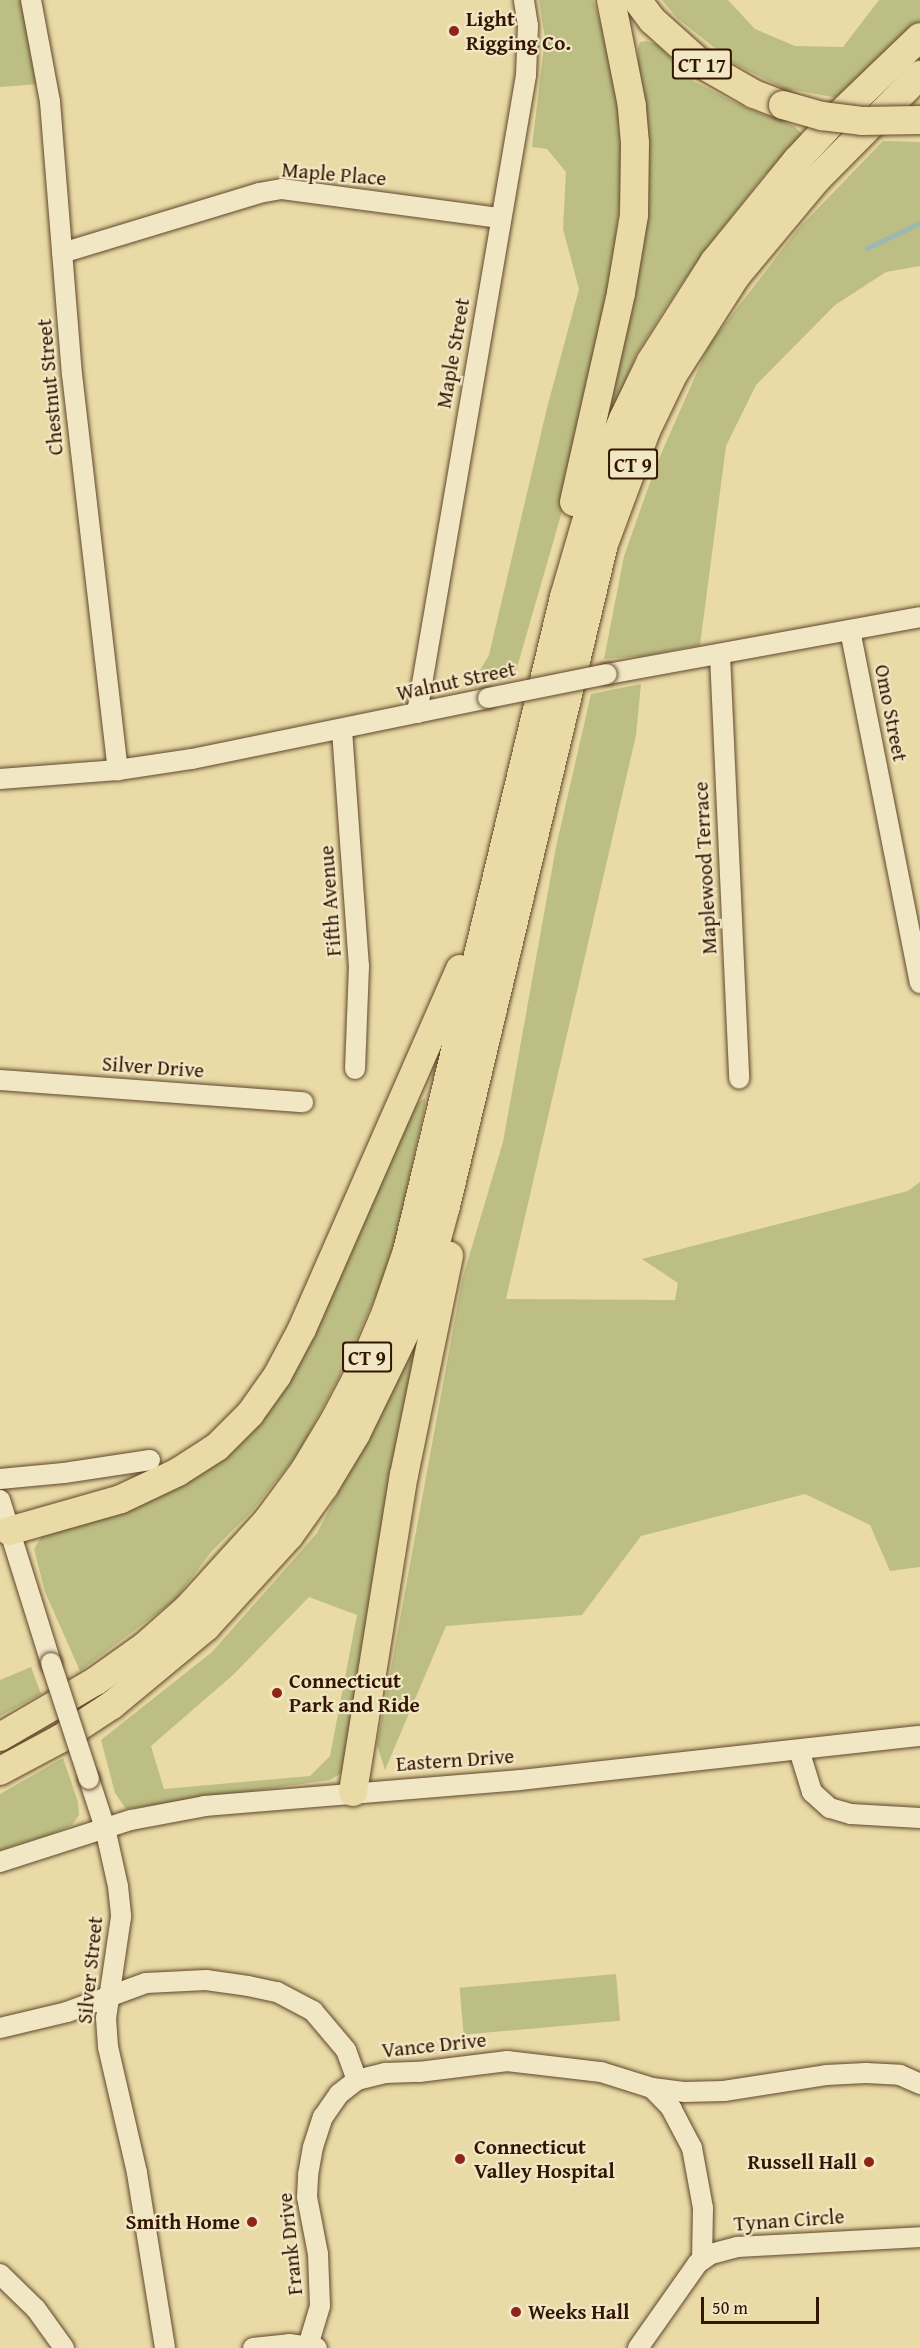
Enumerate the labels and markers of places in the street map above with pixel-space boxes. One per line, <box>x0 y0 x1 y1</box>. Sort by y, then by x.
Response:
place label: Light Rigging Co. <box>466 6 571 56</box>
marker: Light Rigging Co. <box>447 24 461 38</box>
place label: Connecticut Park and Ride <box>289 1668 420 1718</box>
marker: Connecticut Park and Ride <box>270 1686 284 1700</box>
place label: Connecticut Valley Hospital <box>474 2134 615 2184</box>
place label: Russell Hall <box>748 2149 857 2175</box>
marker: Connecticut Valley Hospital <box>451 2150 469 2168</box>
marker: Russell Hall <box>862 2155 876 2169</box>
place label: Smith Home <box>125 2209 240 2235</box>
marker: Smith Home <box>245 2215 259 2229</box>
place label: Weeks Hall <box>528 2299 630 2325</box>
marker: Weeks Hall <box>509 2305 523 2319</box>

